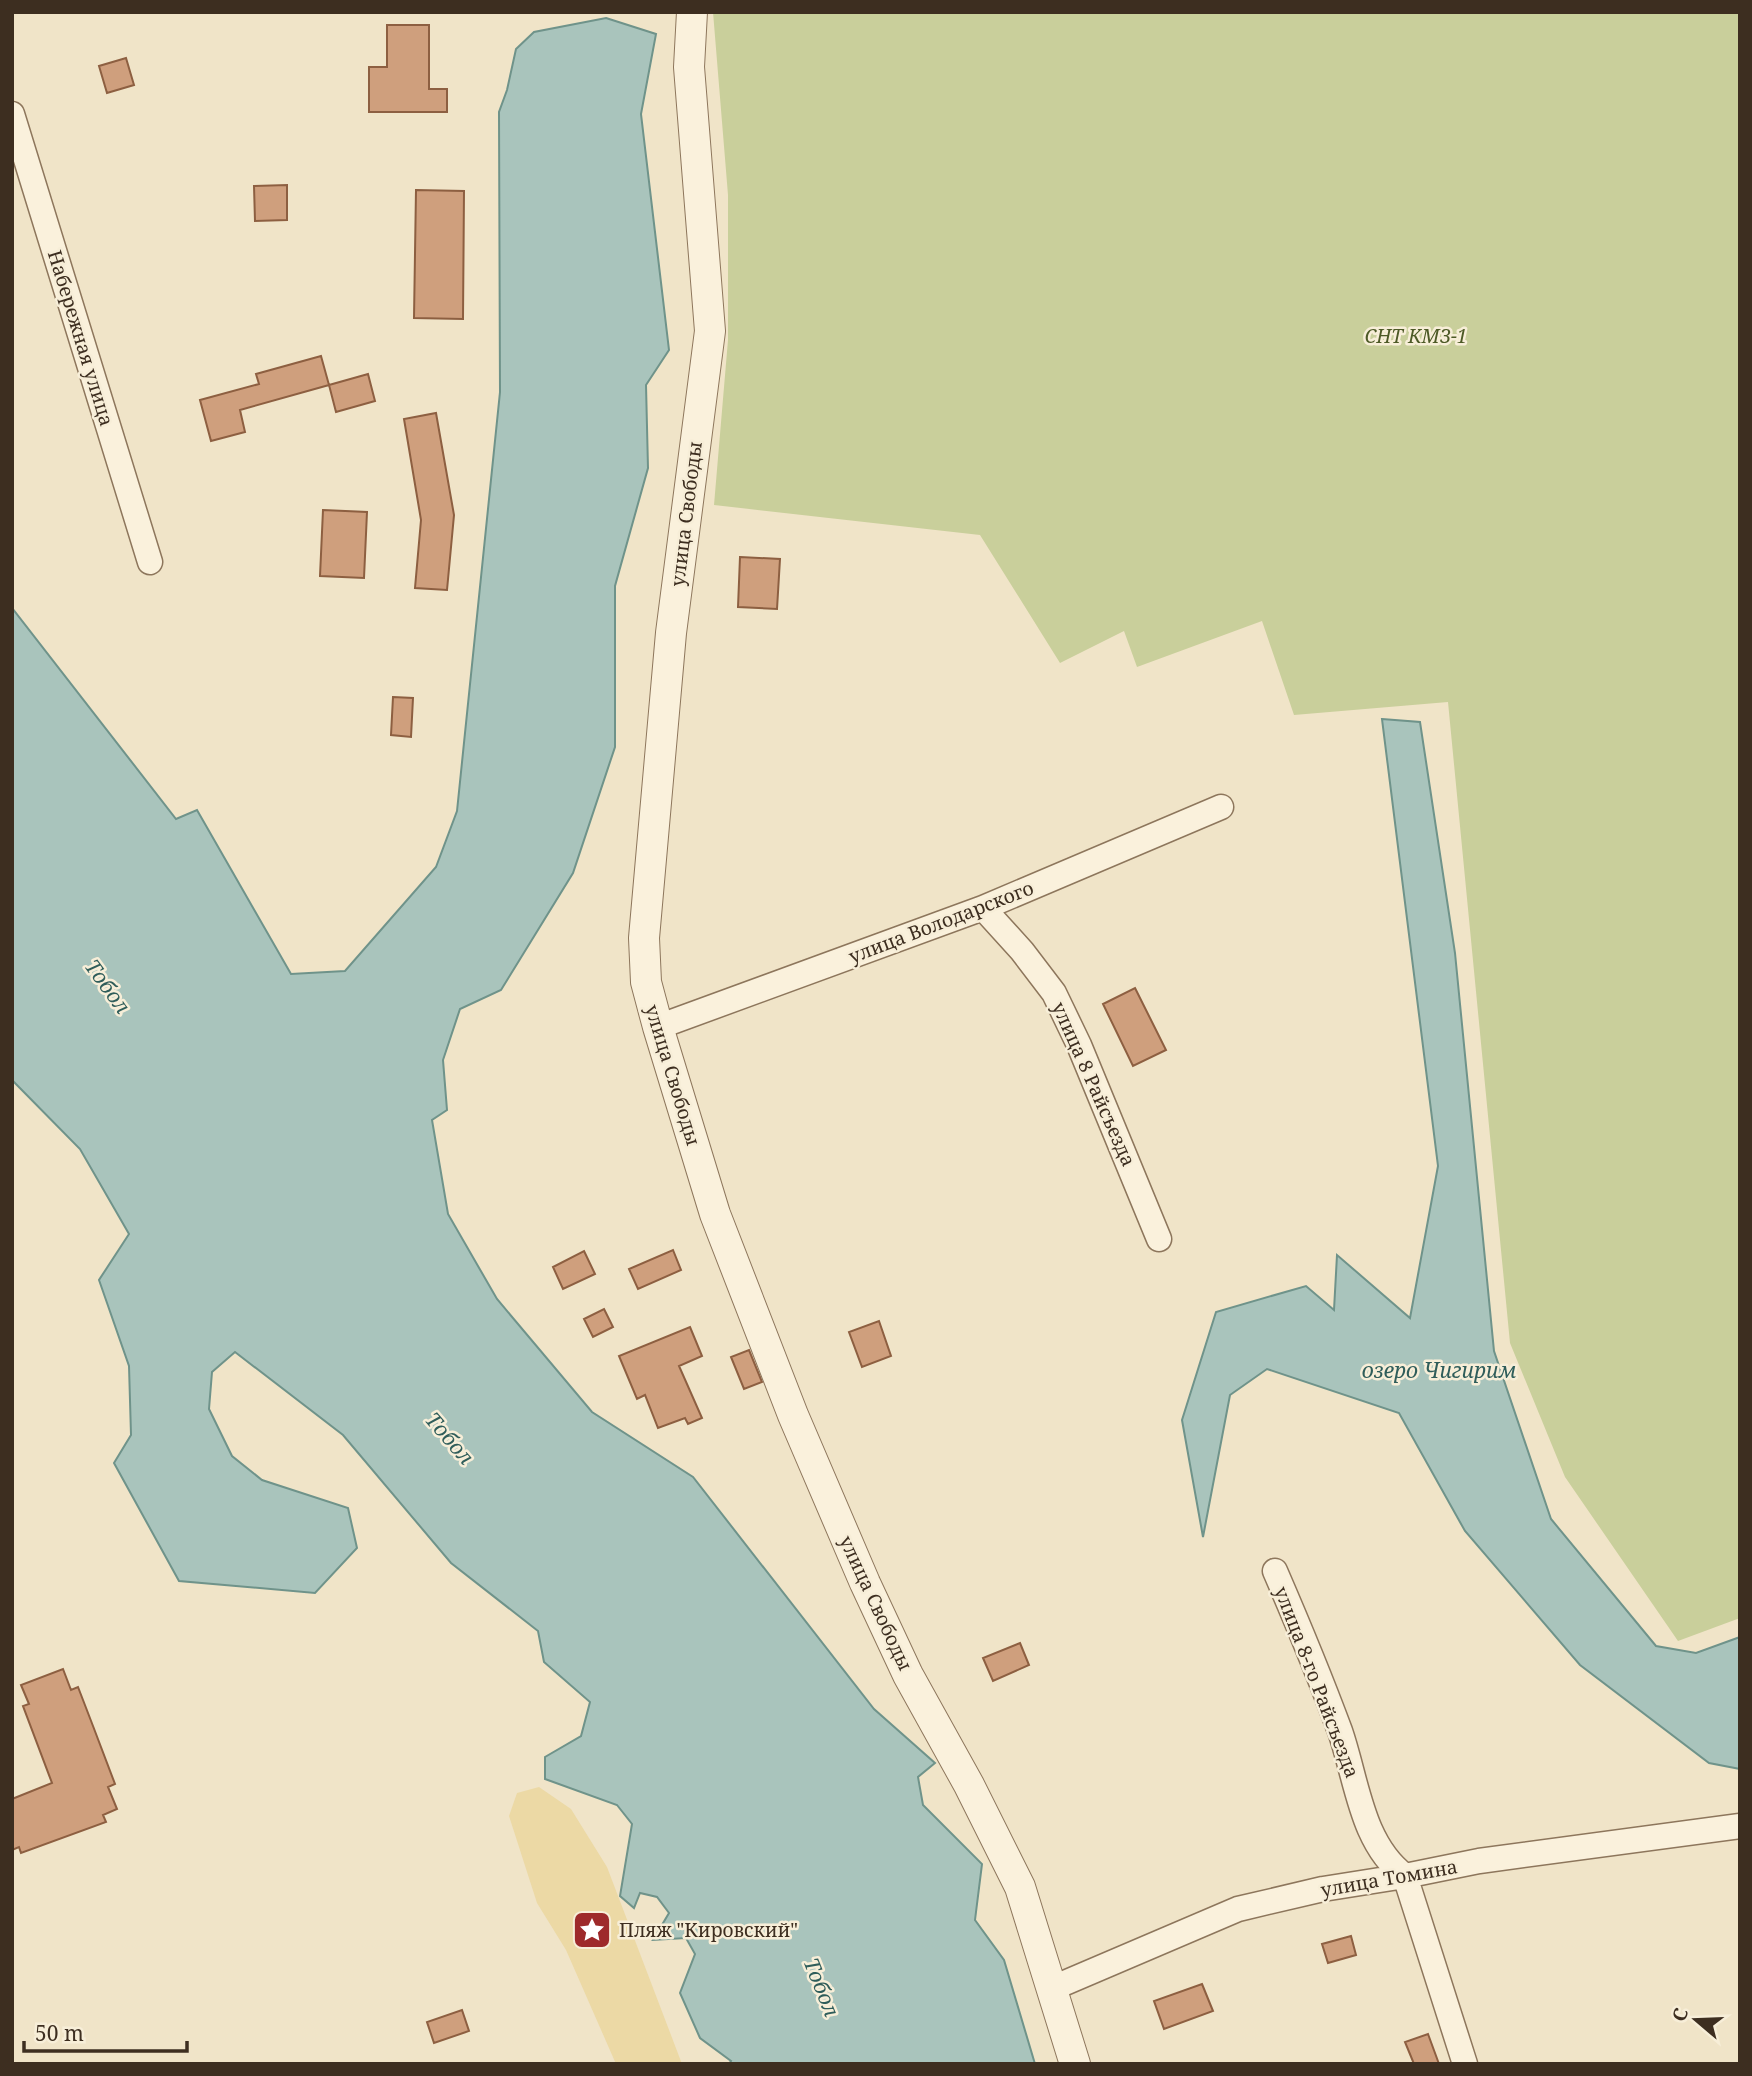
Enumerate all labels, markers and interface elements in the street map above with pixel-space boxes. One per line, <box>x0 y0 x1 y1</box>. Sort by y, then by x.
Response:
street label: Набережная улица <box>42 247 120 429</box>
park label: СНТ КМЗ-1 <box>1365 323 1467 349</box>
street label: улица Свободы <box>664 440 708 588</box>
street label: улица Володарского <box>845 875 1037 969</box>
water label: Тобол <box>79 953 137 1019</box>
street label: улица 8 Райсъезда <box>1046 998 1142 1170</box>
street label: улица Свободы <box>639 1001 707 1149</box>
water label: озеро Чигирим <box>1362 1356 1516 1384</box>
water label: Тобол <box>420 1406 480 1470</box>
street label: улица Свободы <box>833 1531 919 1675</box>
street label: улица 8-го Райсъезда <box>1268 1582 1366 1782</box>
street label: улица Томина <box>1319 1853 1459 1903</box>
place icon: Пляж "Кировский" <box>571 1909 613 1951</box>
place label: Пляж "Кировский" <box>619 1917 798 1943</box>
water label: Тобол <box>798 1954 846 2020</box>
north arrow <box>1661 1985 1731 2055</box>
text: С <box>1666 2004 1694 2025</box>
scale bar <box>24 2010 187 2054</box>
text: 50 m <box>35 2019 84 2047</box>

